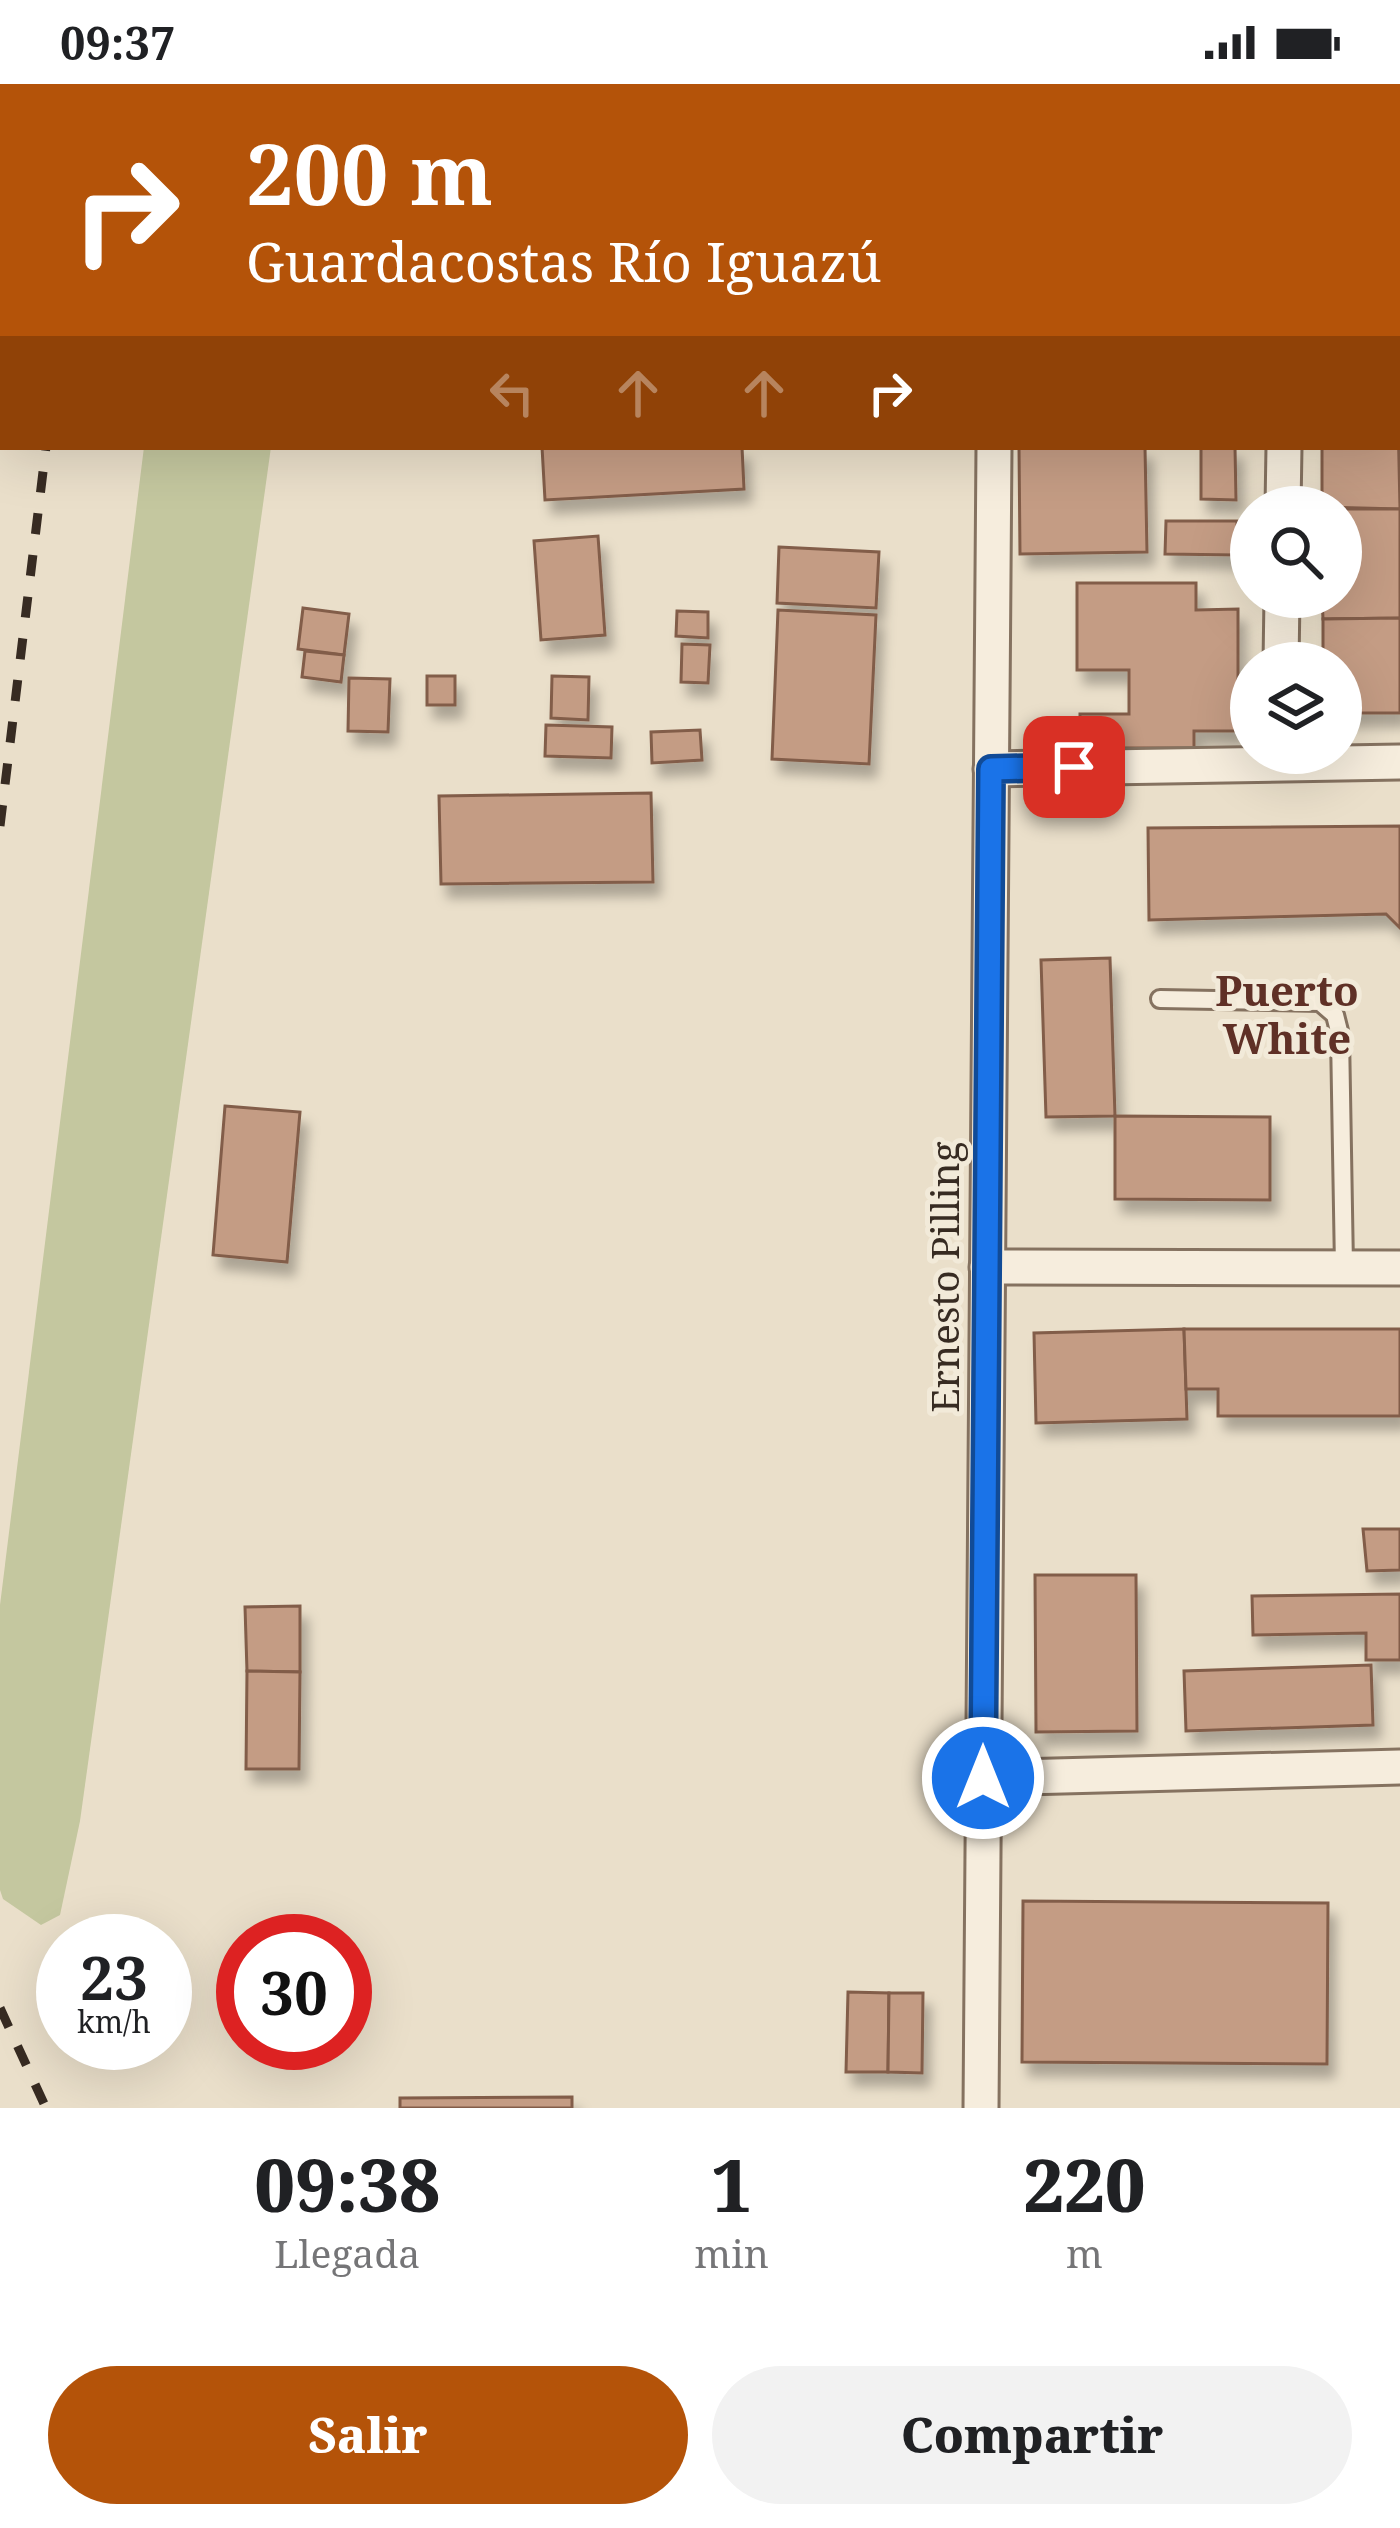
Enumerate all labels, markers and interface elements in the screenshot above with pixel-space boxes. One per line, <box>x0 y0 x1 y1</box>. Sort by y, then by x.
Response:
text: 09:37 <box>60 12 175 73</box>
text: 200 m <box>246 115 493 230</box>
icon: right <box>48 132 204 288</box>
text: Guardacostas Río Iguazú <box>246 224 881 298</box>
icon: left <box>479 360 545 426</box>
icon: ahead <box>605 360 671 426</box>
icon: ahead <box>731 360 797 426</box>
icon: right <box>857 360 923 426</box>
map controls <box>1230 486 1362 774</box>
button: search <box>1230 486 1362 618</box>
button: layers <box>1230 642 1362 774</box>
pin <box>1023 716 1125 818</box>
icon: arrive <box>1041 734 1107 800</box>
district label: Puerto White <box>1215 961 1359 1066</box>
street label: Ernesto Pilling <box>917 1141 970 1413</box>
position arrow <box>920 1715 1046 1841</box>
speed limit sign: 30 <box>216 1914 372 2070</box>
text: 23 <box>80 1936 148 2018</box>
text: km/h <box>77 2001 151 2042</box>
text: 09:38 <box>254 2135 440 2233</box>
text: 1 <box>711 2135 752 2233</box>
text: 220 <box>1023 2135 1146 2233</box>
text: Llegada <box>274 2226 420 2279</box>
text: min <box>694 2226 769 2279</box>
text: m <box>1066 2226 1103 2279</box>
button: Salir <box>48 2366 688 2504</box>
button: Compartir <box>712 2366 1352 2504</box>

